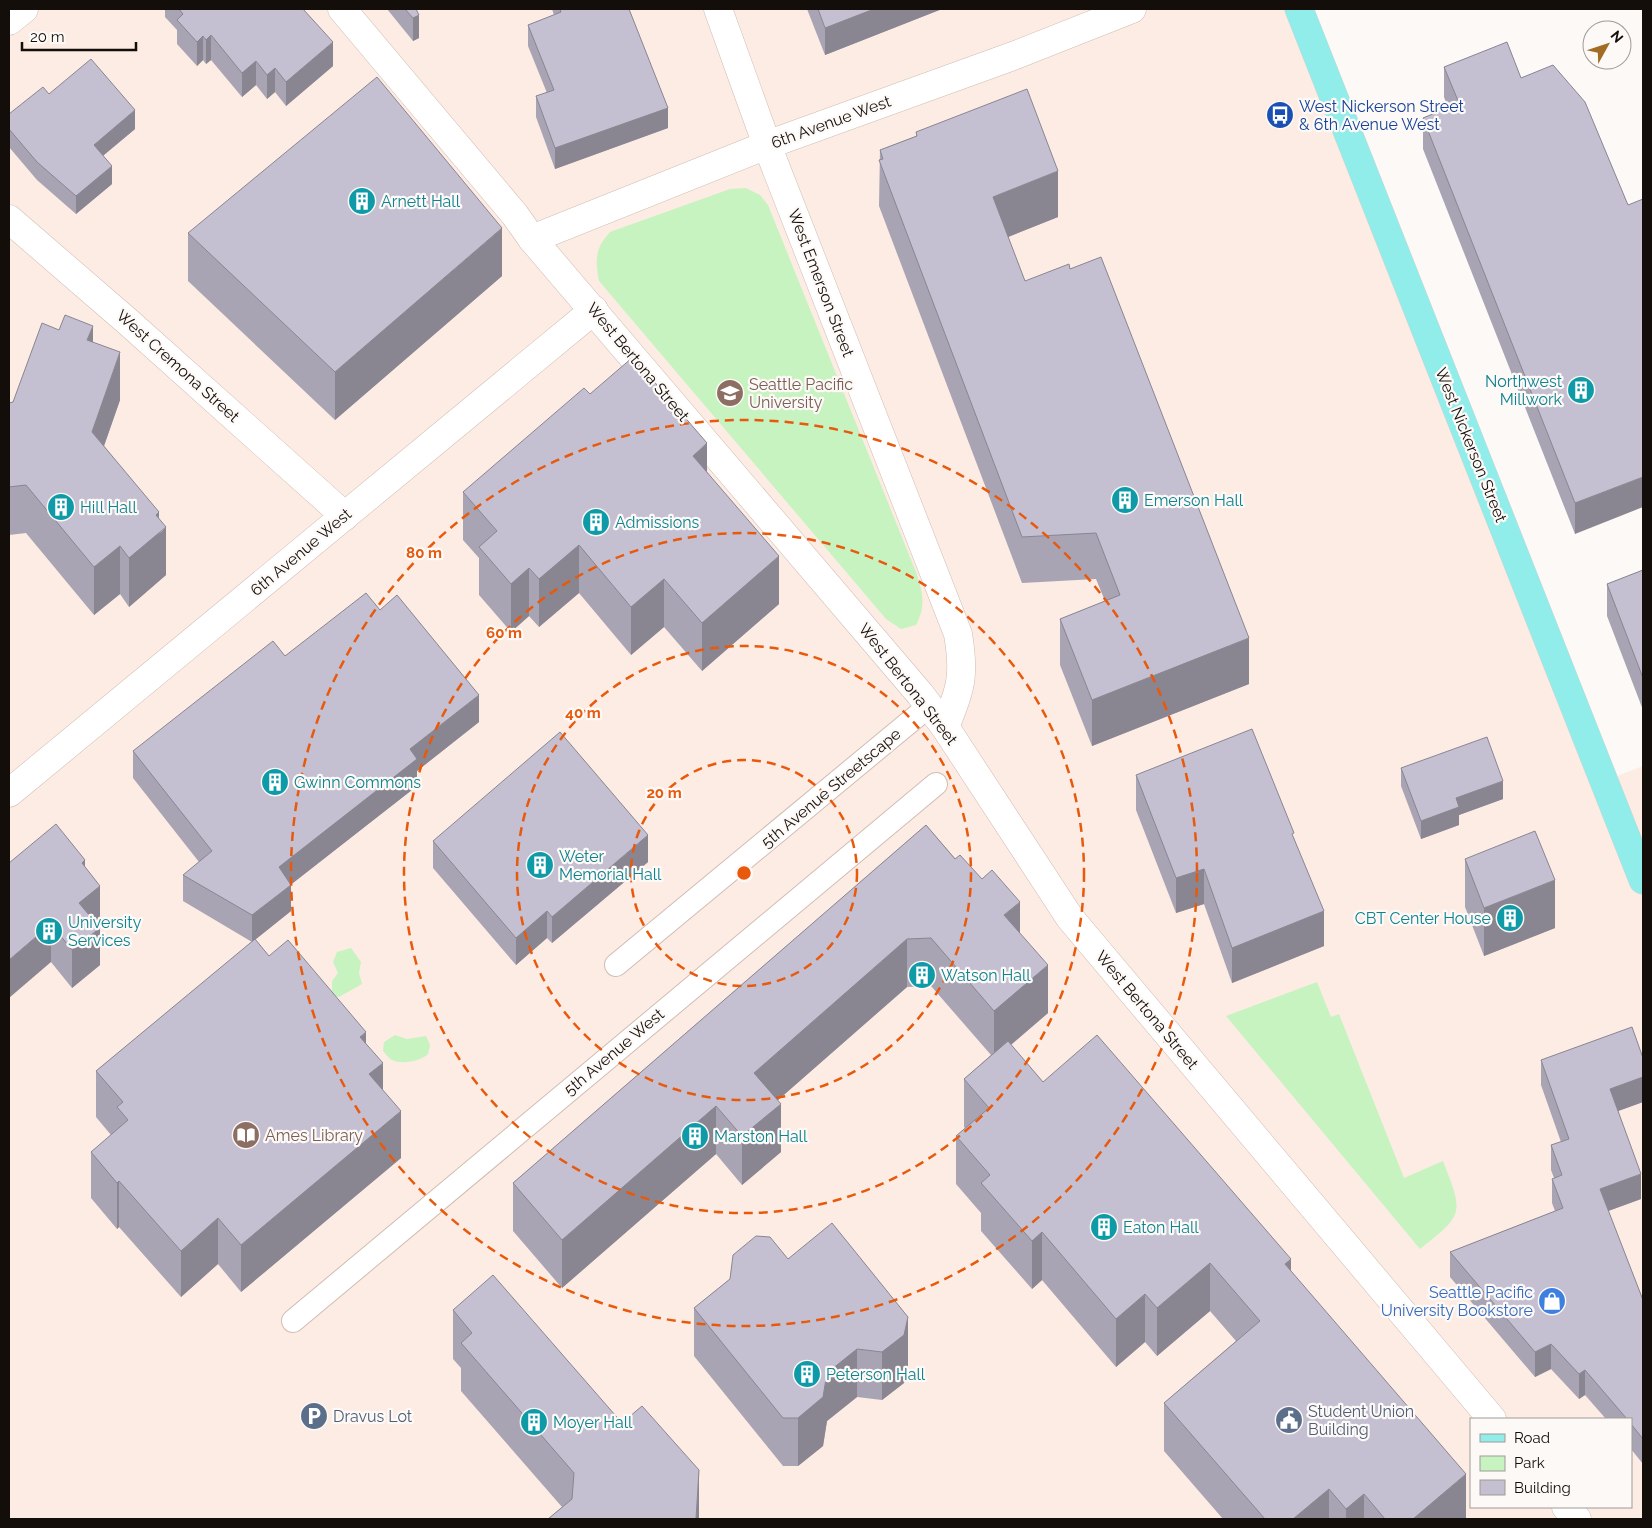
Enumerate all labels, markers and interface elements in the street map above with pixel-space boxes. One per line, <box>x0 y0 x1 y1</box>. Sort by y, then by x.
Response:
scale bar <box>22 20 136 52</box>
north arrow <box>1582 20 1632 70</box>
text: N <box>1607 27 1627 46</box>
text: 20 m <box>30 28 65 46</box>
street label: 6th Avenue West <box>769 91 894 152</box>
place label: West Nickerson Street & 6th Avenue West <box>1299 97 1465 134</box>
bus stop icon: West Nickerson Street & 6th Avenue West <box>1265 100 1295 130</box>
building icon: Arnett Hall <box>347 186 377 216</box>
place label: Arnett Hall <box>381 192 461 211</box>
street label: West Emerson Street <box>784 206 858 360</box>
street label: West Bertona Street <box>583 299 694 426</box>
street label: West Cremona Street <box>113 306 244 427</box>
street label: West Nickerson Street <box>1431 365 1511 526</box>
place label: Northwest Millwork <box>1485 372 1563 409</box>
place label: Seattle Pacific University <box>749 375 853 412</box>
building icon: Northwest Millwork <box>1566 375 1596 405</box>
school or university icon: Seattle Pacific University <box>715 378 745 408</box>
building icon: Emerson Hall <box>1110 485 1140 515</box>
place label: Emerson Hall <box>1144 491 1244 510</box>
building icon: Hill Hall <box>46 492 76 522</box>
place label: Hill Hall <box>80 498 137 517</box>
street label: 6th Avenue West <box>247 504 356 600</box>
building icon: Admissions <box>581 507 611 537</box>
place label: Admissions <box>615 513 700 532</box>
text: 80 m <box>406 544 442 562</box>
street label: West Bertona Street <box>855 619 962 749</box>
text: 60 m <box>486 624 522 642</box>
text: 40 m <box>565 704 601 722</box>
street label: 5th Avenue Streetscape <box>757 724 905 852</box>
building icon: Gwinn Commons <box>260 767 290 797</box>
place label: Gwinn Commons <box>294 773 421 792</box>
text: 20 m <box>646 784 682 802</box>
place label: Weter Memorial Hall <box>559 847 662 884</box>
building icon: Weter Memorial Hall <box>525 850 555 880</box>
centre of rings <box>735 864 753 882</box>
building icon: CBT Center House <box>1495 903 1525 933</box>
place label: CBT Center House <box>1355 909 1491 928</box>
place label: University Services <box>68 913 142 950</box>
building icon: University Services <box>34 916 64 946</box>
street label: West Bertona Street <box>1092 947 1203 1074</box>
building icon: Watson Hall <box>907 960 937 990</box>
place label: Watson Hall <box>941 966 1031 985</box>
street label: 5th Avenue West <box>560 1004 668 1099</box>
library icon: Ames Library <box>231 1120 261 1150</box>
building icon: Marston Hall <box>680 1121 710 1151</box>
place label: Ames Library <box>265 1126 363 1145</box>
place label: Marston Hall <box>714 1127 808 1146</box>
building icon: Eaton Hall <box>1089 1212 1119 1242</box>
place label: Eaton Hall <box>1123 1218 1199 1237</box>
place label: Seattle Pacific University Bookstore <box>1381 1283 1533 1320</box>
shop icon: Seattle Pacific University Bookstore <box>1537 1286 1567 1316</box>
building icon: Peterson Hall <box>792 1359 822 1389</box>
place label: Peterson Hall <box>826 1365 926 1384</box>
parking icon: Dravus Lot <box>299 1401 329 1431</box>
place label: Student Union Building <box>1308 1402 1414 1439</box>
public building icon: Student Union Building <box>1274 1405 1304 1435</box>
place label: Dravus Lot <box>333 1407 413 1426</box>
building icon: Moyer Hall <box>519 1407 549 1437</box>
place label: Moyer Hall <box>553 1413 633 1432</box>
legend <box>1470 1418 1632 1508</box>
text: Road <box>1514 1429 1550 1447</box>
text: Park <box>1514 1454 1545 1472</box>
text: Building <box>1514 1479 1571 1497</box>

